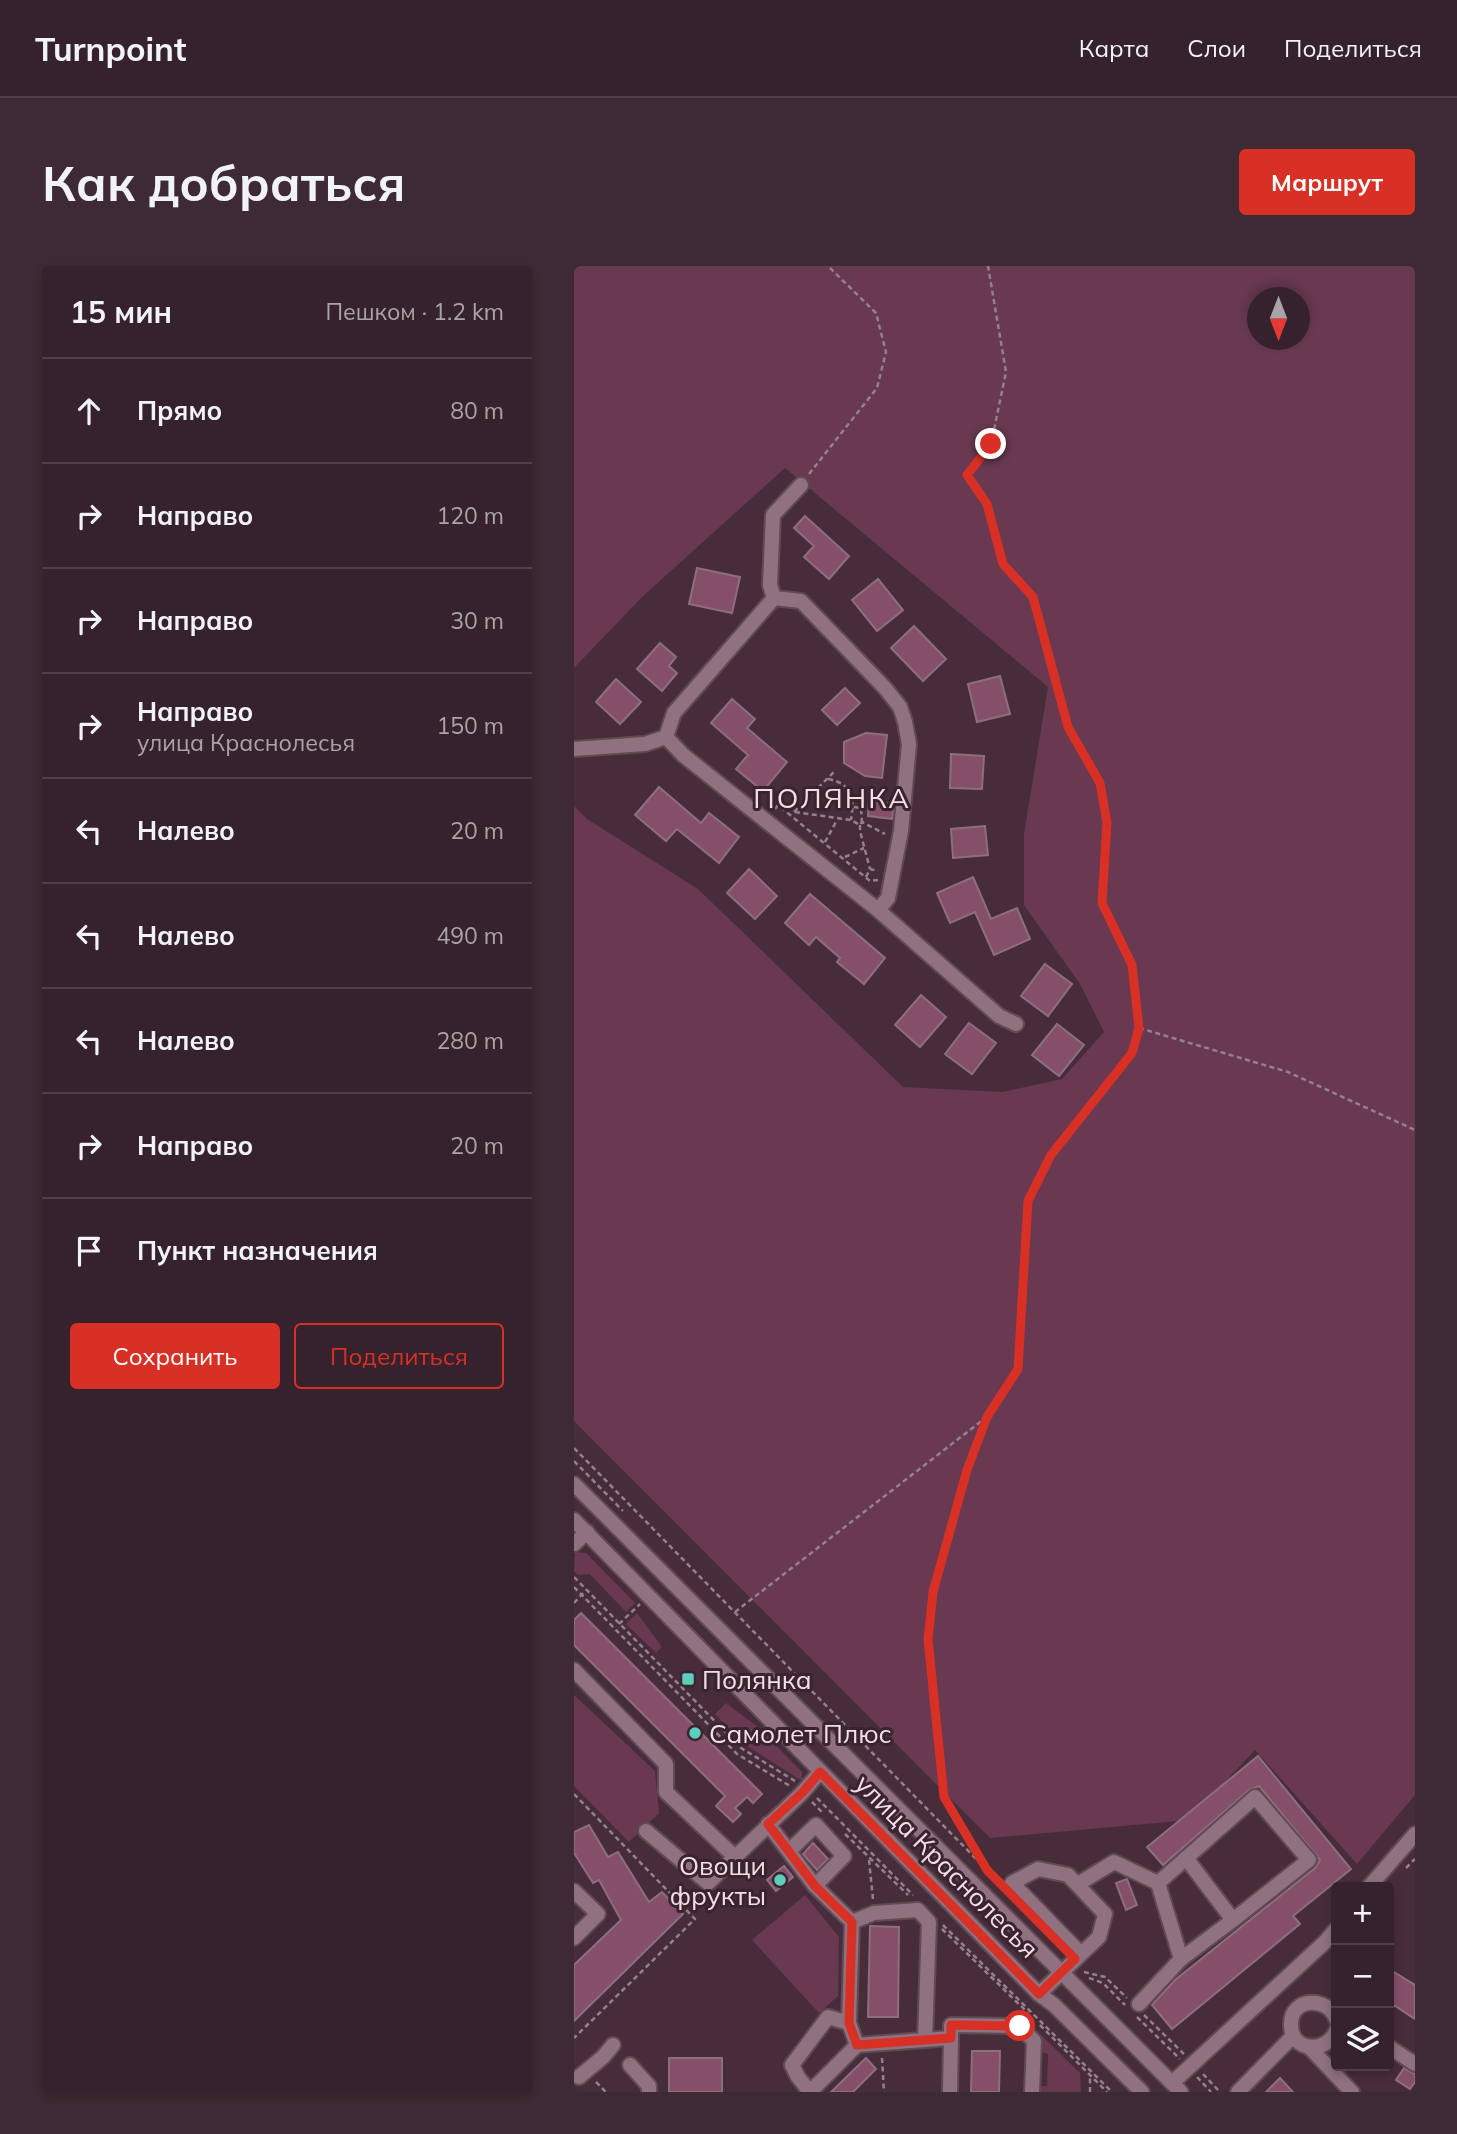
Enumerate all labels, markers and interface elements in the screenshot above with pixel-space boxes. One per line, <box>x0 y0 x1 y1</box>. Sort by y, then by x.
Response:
text: Turnpoint <box>35 28 187 69</box>
text: Карта <box>1079 33 1149 63</box>
text: Слои <box>1187 33 1246 63</box>
text: Поделиться <box>1284 33 1422 63</box>
button: Маршрут <box>1239 149 1415 215</box>
text: Как добраться <box>42 152 405 213</box>
north arrow <box>1247 287 1310 350</box>
text: 15 мин <box>70 293 172 331</box>
text: Пешком · 1.2 km <box>325 297 504 326</box>
icon: ahead <box>70 392 108 430</box>
text: Прямо <box>137 394 222 427</box>
text: 80 m <box>450 396 504 425</box>
route end <box>975 428 1006 459</box>
icon: right <box>70 497 108 535</box>
text: Направо <box>137 499 253 532</box>
text: 120 m <box>436 501 504 530</box>
icon: right <box>70 602 108 640</box>
text: Направо <box>137 604 253 637</box>
text: 30 m <box>450 606 504 635</box>
text: Направо <box>137 695 253 728</box>
icon: right <box>70 707 108 745</box>
text: 150 m <box>436 711 504 740</box>
text: улица Краснолесья <box>137 728 355 757</box>
district label: ПОЛЯНКА <box>753 780 911 815</box>
icon: left <box>70 812 108 850</box>
text: Налево <box>137 814 235 847</box>
text: 20 m <box>450 816 504 845</box>
icon: left <box>70 917 108 955</box>
text: Налево <box>137 919 235 952</box>
text: 490 m <box>436 921 504 950</box>
icon: left <box>70 1022 108 1060</box>
text: Налево <box>137 1024 235 1057</box>
text: 280 m <box>436 1026 504 1055</box>
icon: right <box>70 1127 108 1165</box>
text: Направо <box>137 1129 253 1162</box>
text: 20 m <box>450 1131 504 1160</box>
icon: arrive <box>70 1232 108 1270</box>
text: Пункт назначения <box>137 1234 378 1267</box>
button: Сохранить <box>70 1323 280 1389</box>
button: Поделиться <box>294 1323 504 1389</box>
place label: Полянка <box>702 1663 812 1696</box>
marker: Полянка <box>680 1671 696 1687</box>
place label: Самолет Плюс <box>709 1717 892 1750</box>
marker: Самолет Плюс <box>687 1725 703 1741</box>
street label: улица Краснолесья <box>848 1767 1046 1965</box>
place label: Овощи фрукты <box>670 1849 766 1912</box>
marker: Овощи фрукты <box>772 1872 788 1888</box>
map controls <box>1331 1882 1394 2071</box>
button: + <box>1331 1882 1394 1945</box>
button: − <box>1331 1945 1394 2008</box>
button: layers <box>1331 2008 1394 2071</box>
route start <box>1004 2010 1035 2041</box>

